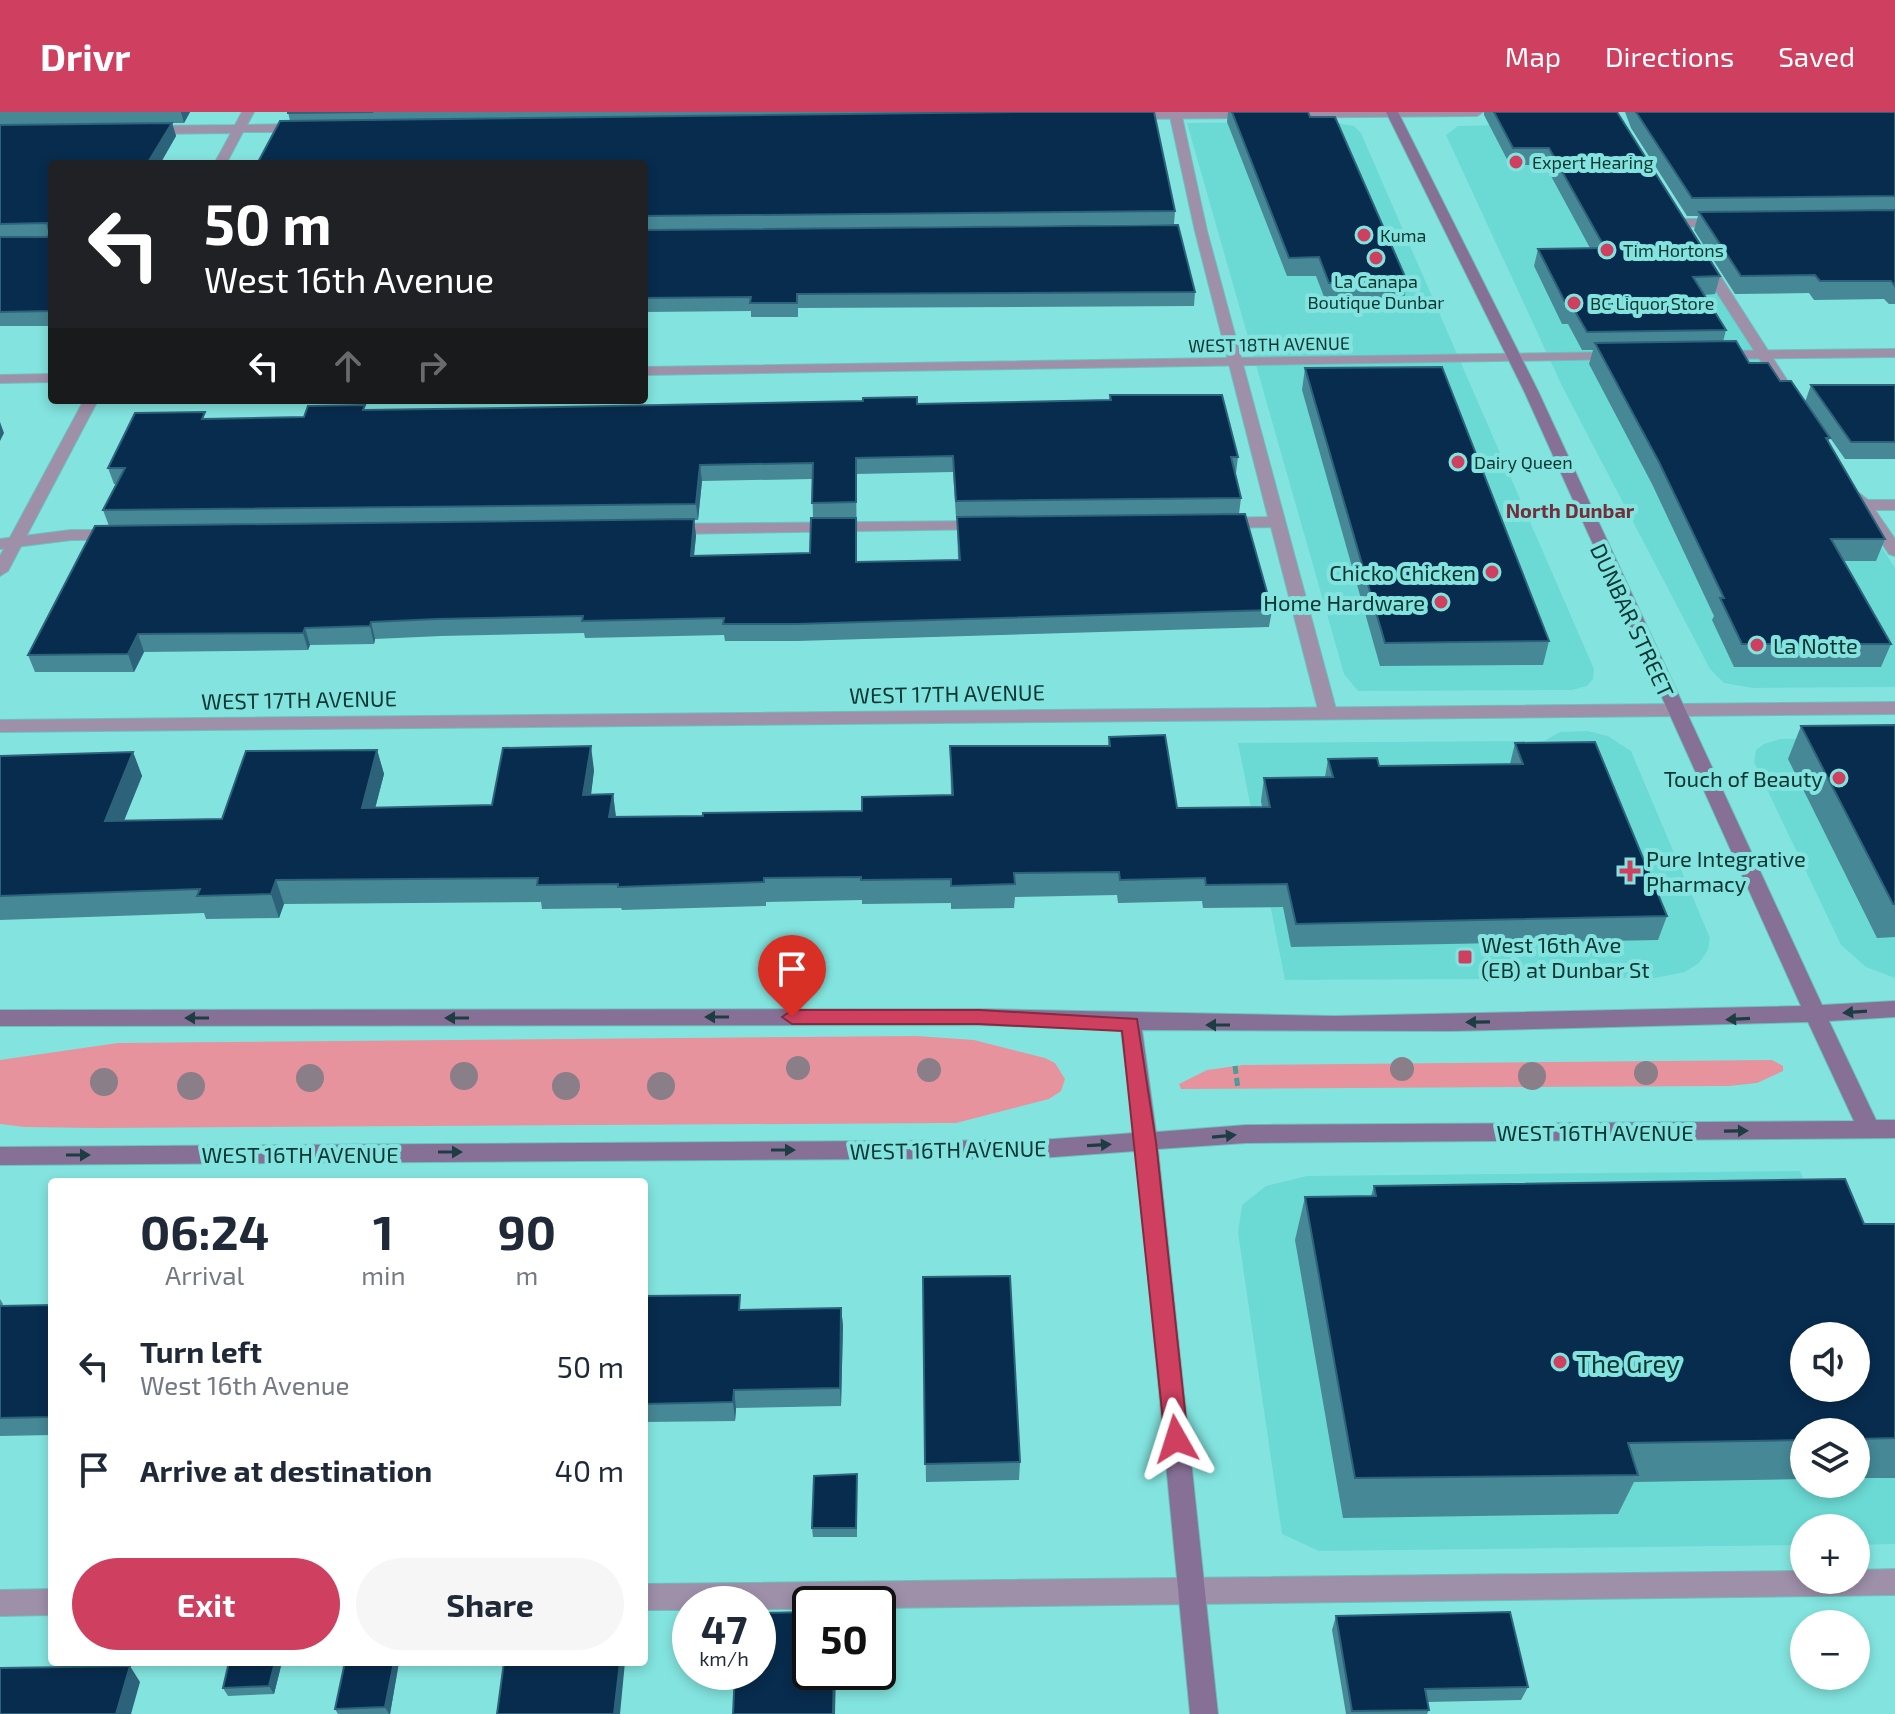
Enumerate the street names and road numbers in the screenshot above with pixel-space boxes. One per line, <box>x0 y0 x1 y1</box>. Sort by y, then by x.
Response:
street label: WEST 18TH AVENUE <box>1188 332 1350 356</box>
street label: DUNBAR STREET <box>1586 539 1680 701</box>
street label: WEST 17TH AVENUE <box>849 678 1045 708</box>
street label: WEST 17TH AVENUE <box>201 684 397 714</box>
street label: WEST 16TH AVENUE <box>1496 1119 1694 1145</box>
street label: WEST 16TH AVENUE <box>849 1134 1047 1164</box>
street label: WEST 16TH AVENUE <box>201 1141 399 1167</box>

